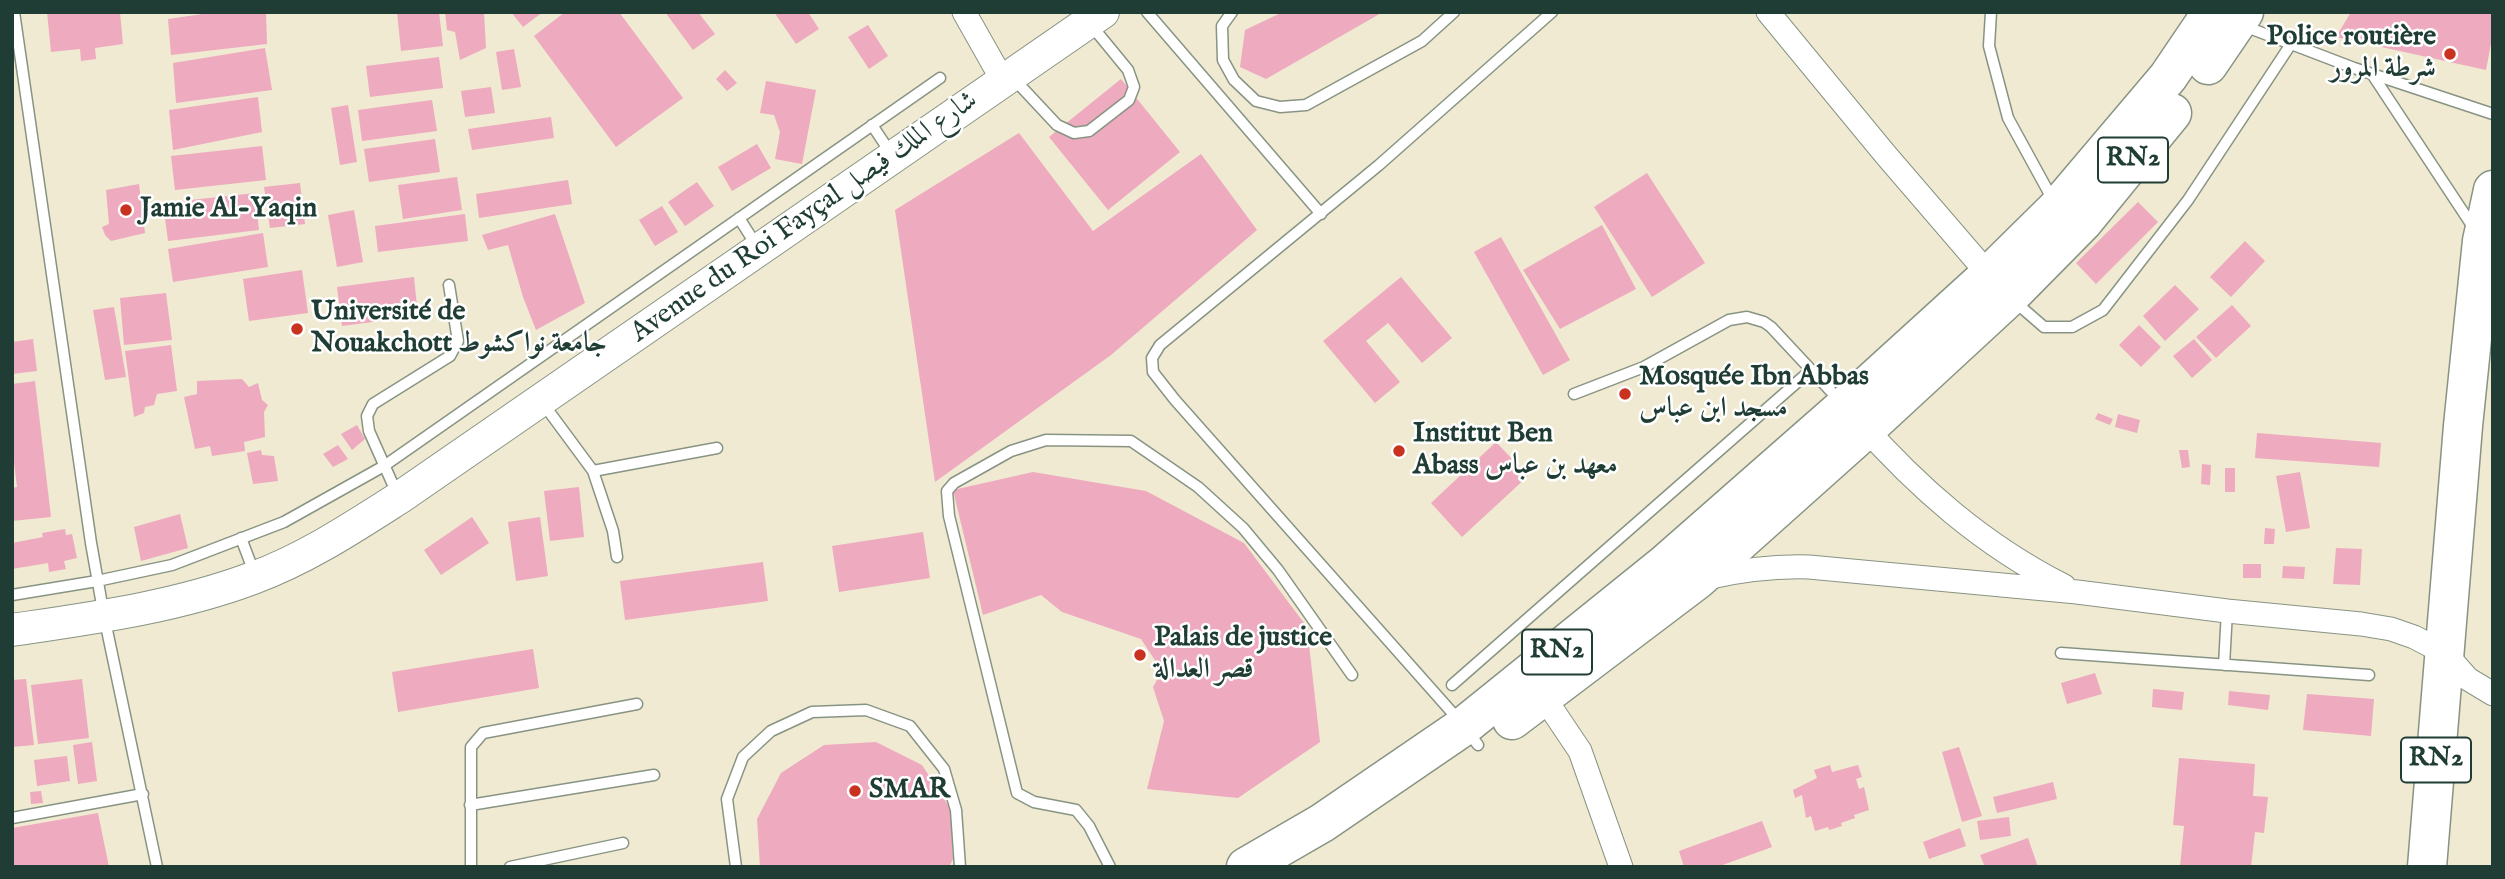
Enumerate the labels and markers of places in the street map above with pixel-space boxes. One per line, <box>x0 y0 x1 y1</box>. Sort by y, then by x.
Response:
place label: Police routière شرطة المرور <box>2267 21 2436 87</box>
marker: Police routière شرطة المرور <box>2442 46 2458 62</box>
place label: Jamie Al-Yaqin <box>140 193 317 227</box>
marker: Jamie Al-Yaqin <box>118 202 134 218</box>
place label: Université de Nouakchott جامعة نواكشوط <box>311 296 607 362</box>
marker: Université de Nouakchott جامعة نواكشوط <box>289 321 305 337</box>
place label: Mosquée Ibn Abbas مسجد ابن عباس <box>1639 361 1869 427</box>
marker: Mosquée Ibn Abbas مسجد ابن عباس <box>1617 386 1633 402</box>
place label: Institut Ben Abass معهد بن عباس <box>1413 418 1618 484</box>
marker: Institut Ben Abass معهد بن عباس <box>1391 443 1407 459</box>
place label: Palais de justice قصر العدالة <box>1154 622 1332 688</box>
marker: Palais de justice قصر العدالة <box>1132 647 1148 663</box>
place label: SMAR <box>869 774 950 808</box>
marker: SMAR <box>847 783 863 799</box>

